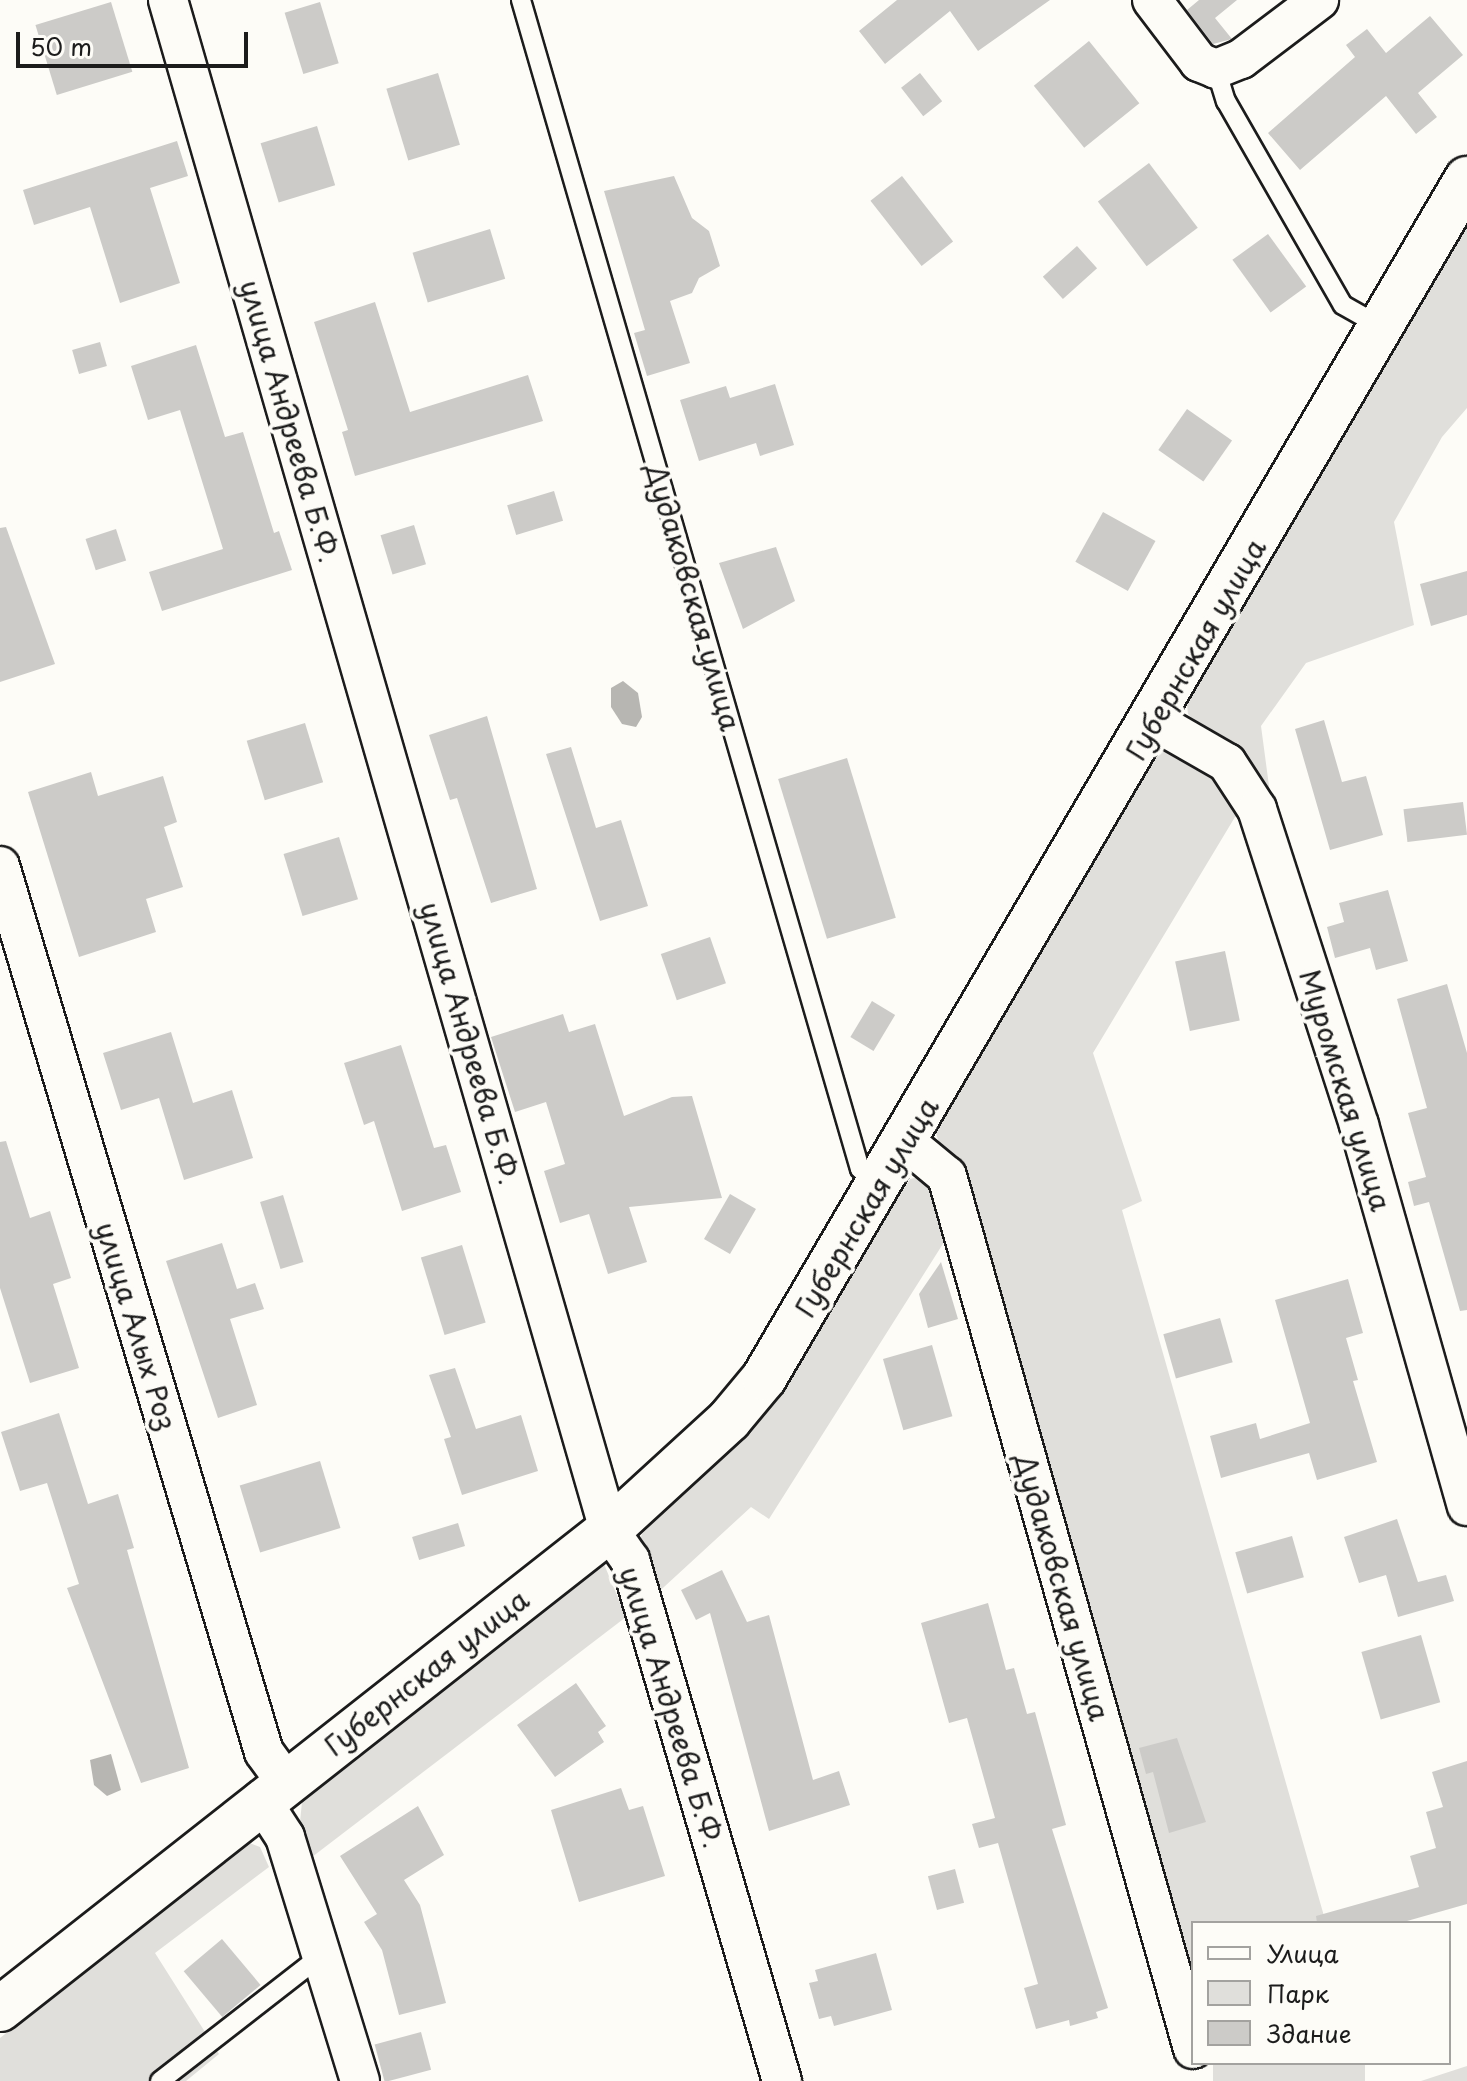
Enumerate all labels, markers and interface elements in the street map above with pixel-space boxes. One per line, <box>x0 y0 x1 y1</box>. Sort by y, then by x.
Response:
scale bar <box>20 16 252 66</box>
text: 50 m <box>30 28 92 64</box>
street label: улица Андреева Б.Ф. <box>233 276 347 566</box>
street label: Дудаковская улица <box>640 459 748 735</box>
street label: Губернская улица <box>1118 532 1272 766</box>
street label: улица Андреева Б.Ф. <box>413 898 527 1188</box>
street label: Муромская улица <box>1293 965 1399 1215</box>
street label: Губернская улица <box>787 1091 945 1323</box>
street label: улица Алых Роз <box>89 1217 185 1435</box>
street label: Дудаковская улица <box>1009 1449 1117 1725</box>
street label: улица Андреева Б.Ф. <box>613 1562 731 1852</box>
street label: Губернская улица <box>317 1581 535 1763</box>
legend <box>1191 1921 1451 2065</box>
text: Улица <box>1267 1935 1339 1971</box>
text: Парк <box>1267 1975 1329 2011</box>
text: Здание <box>1267 2015 1352 2051</box>

